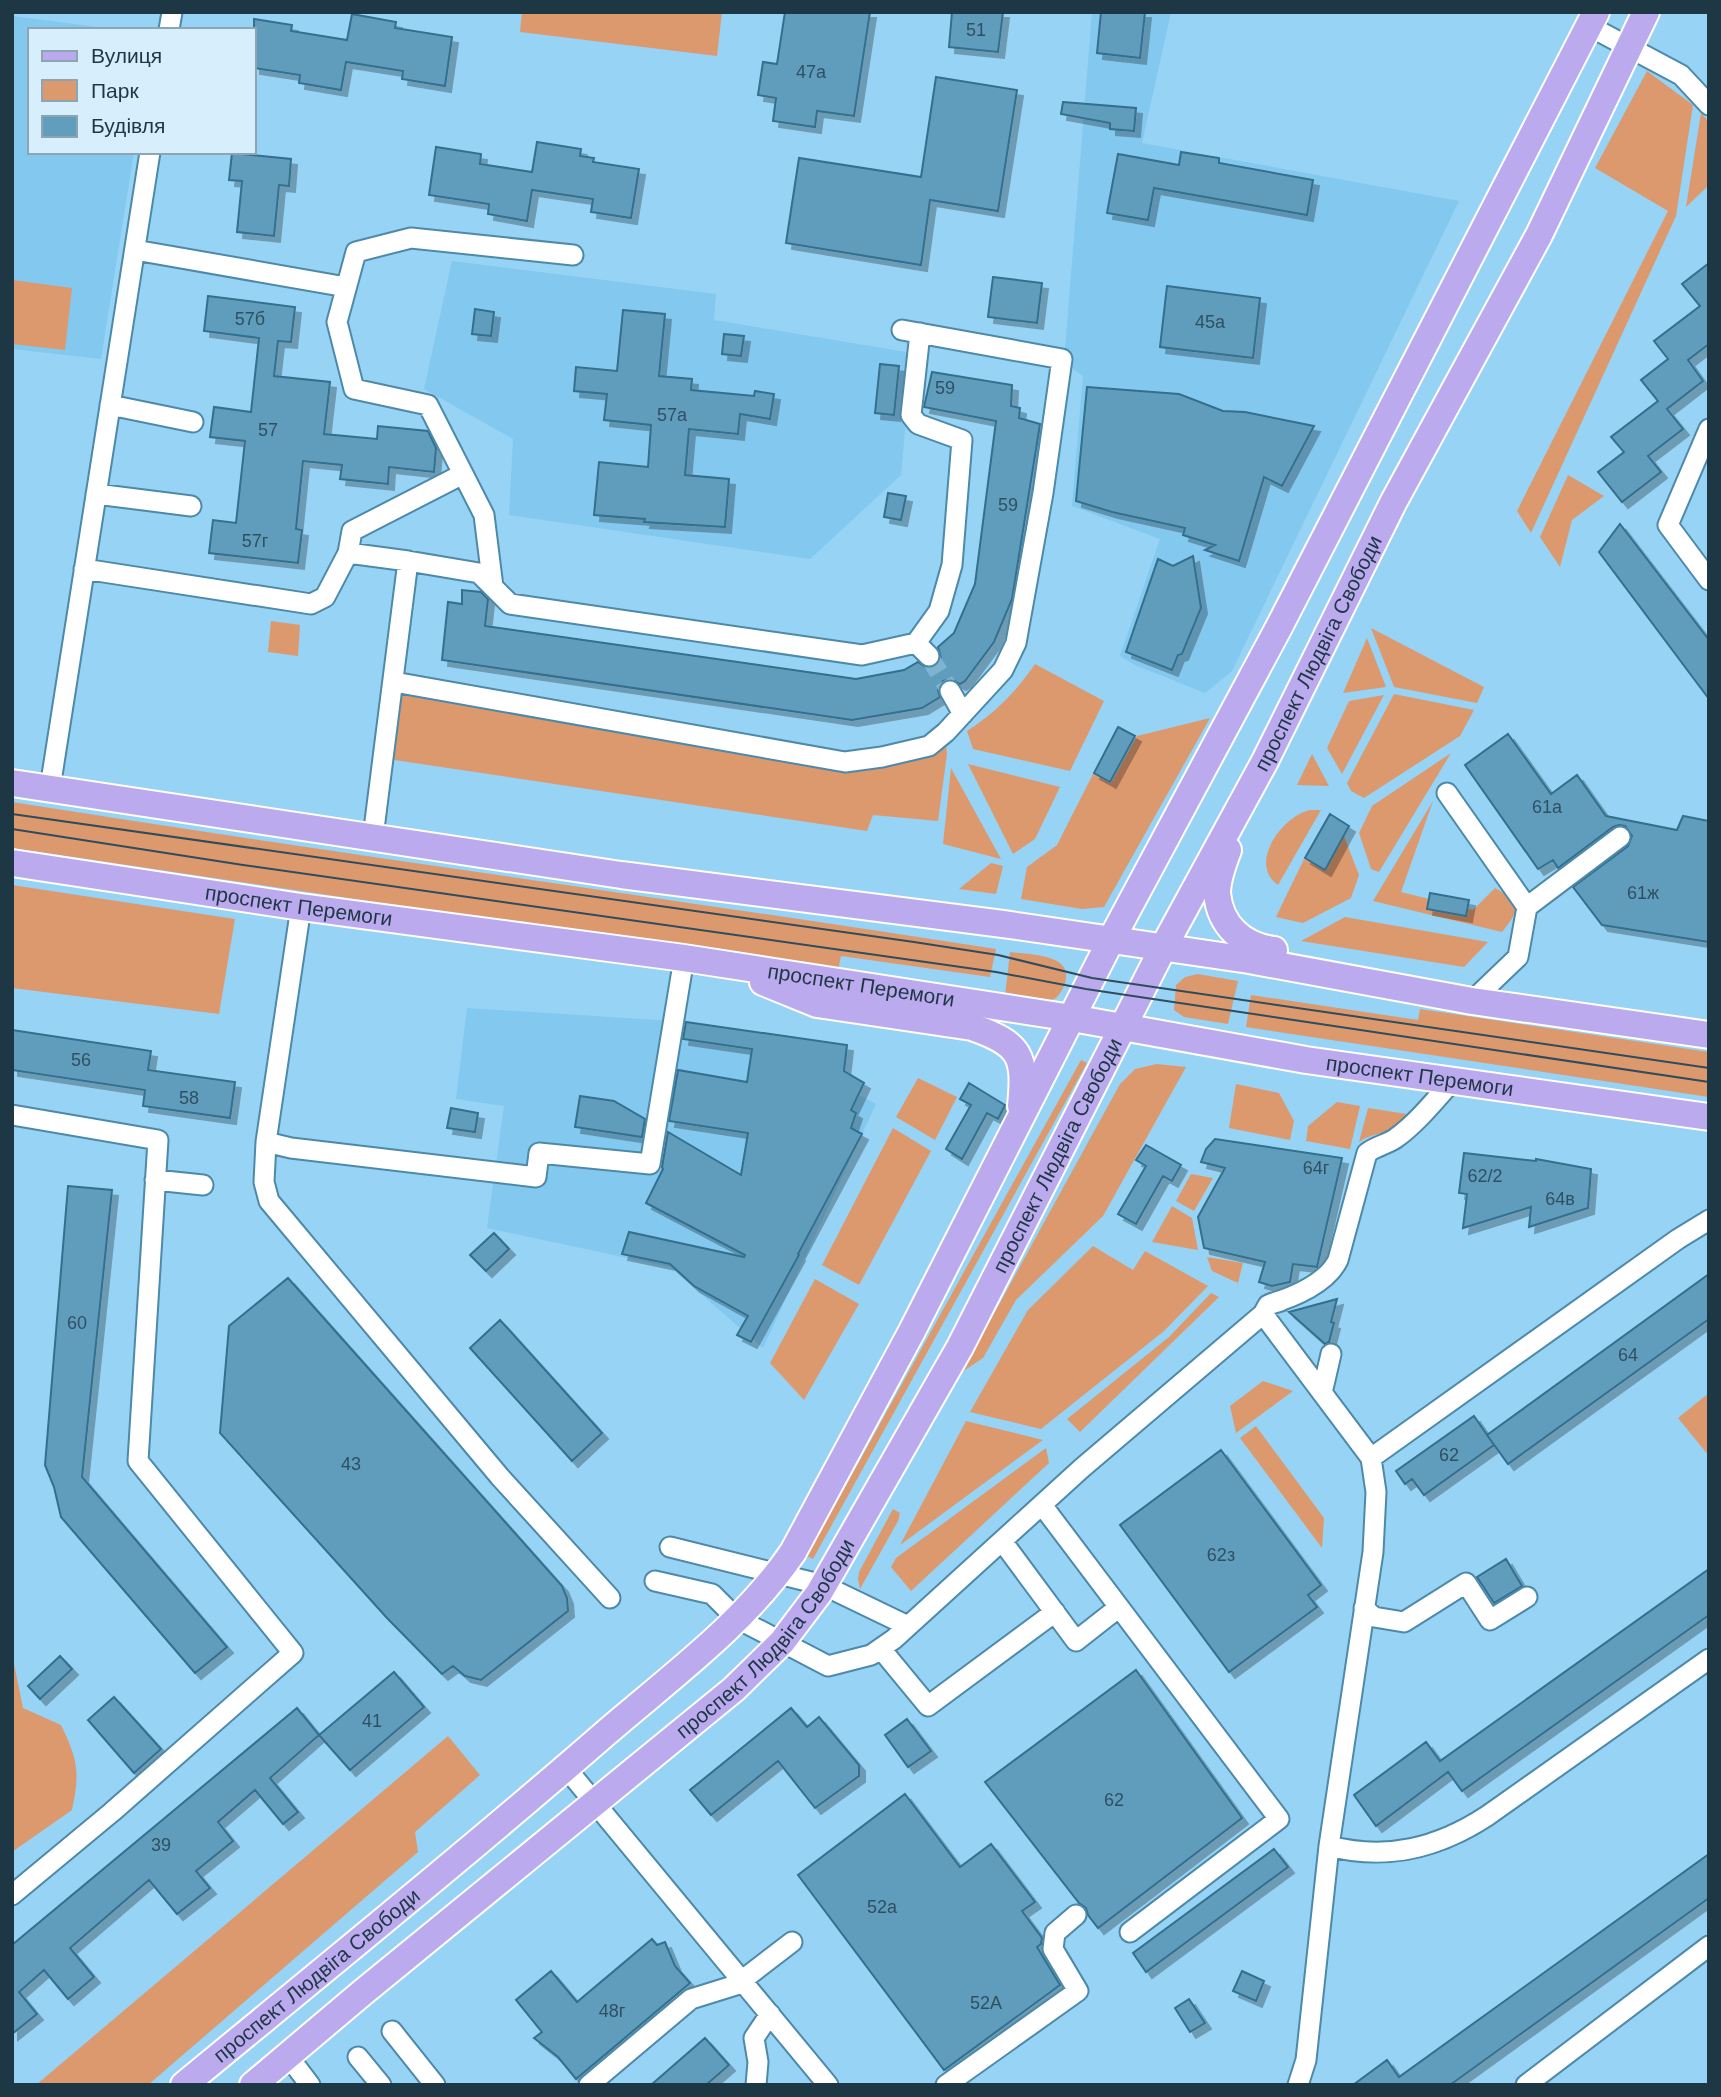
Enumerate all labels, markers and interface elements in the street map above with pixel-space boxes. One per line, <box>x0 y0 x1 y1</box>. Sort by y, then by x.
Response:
house number: 51 <box>966 20 986 40</box>
legend <box>28 28 256 154</box>
text: Вулиця <box>91 44 162 67</box>
house number: 47а <box>796 62 827 82</box>
text: Парк <box>91 79 139 102</box>
text: Будівля <box>91 114 165 137</box>
house number: 57б <box>235 309 265 329</box>
house number: 45а <box>1195 312 1226 332</box>
house number: 59 <box>935 378 955 398</box>
house number: 57а <box>657 405 688 425</box>
house number: 57 <box>258 420 278 440</box>
house number: 59 <box>998 495 1018 515</box>
house number: 57г <box>242 531 269 551</box>
street label: проспект Людвіга Свободи <box>1250 532 1386 775</box>
house number: 61а <box>1532 797 1563 817</box>
street label: проспект Перемоги <box>204 881 394 930</box>
house number: 61ж <box>1627 883 1659 903</box>
street label: проспект Перемоги <box>766 959 956 1011</box>
street label: проспект Людвіга Свободи <box>988 1034 1126 1276</box>
house number: 56 <box>71 1050 91 1070</box>
street label: проспект Перемоги <box>1325 1051 1515 1100</box>
house number: 58 <box>179 1088 199 1108</box>
house number: 64г <box>1303 1158 1330 1178</box>
house number: 62/2 <box>1467 1166 1503 1186</box>
house number: 64в <box>1545 1189 1575 1209</box>
house number: 60 <box>67 1313 87 1333</box>
house number: 64 <box>1618 1345 1638 1365</box>
house number: 62 <box>1439 1445 1459 1465</box>
house number: 43 <box>341 1454 361 1474</box>
street label: проспект Людвіга Свободи <box>671 1535 859 1743</box>
house number: 62з <box>1207 1545 1235 1565</box>
house number: 41 <box>362 1711 382 1731</box>
house number: 62 <box>1104 1790 1124 1810</box>
house number: 39 <box>151 1835 171 1855</box>
street label: проспект Людвіга Свободи <box>209 1884 424 2067</box>
house number: 52а <box>867 1897 898 1917</box>
house number: 52А <box>970 1993 1002 2013</box>
house number: 48г <box>599 2001 626 2021</box>

